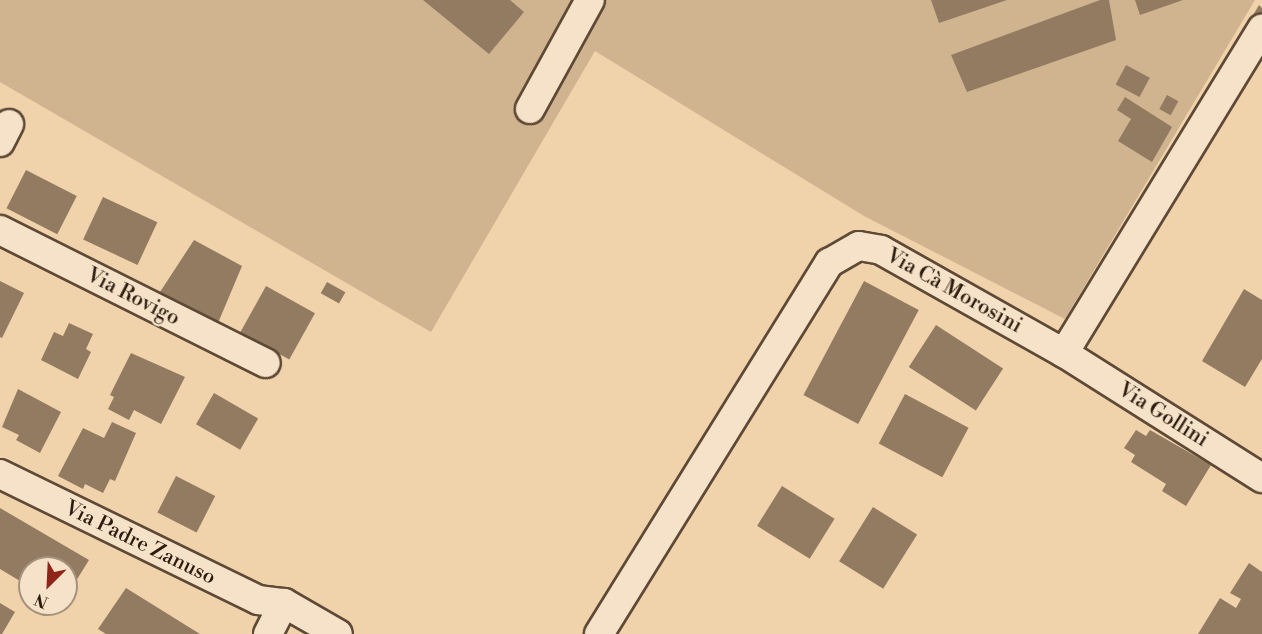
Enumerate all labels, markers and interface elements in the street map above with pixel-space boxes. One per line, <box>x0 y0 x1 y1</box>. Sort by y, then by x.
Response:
street label: Via Cà Morosini <box>882 243 1026 339</box>
street label: Via Rovigo <box>82 263 184 331</box>
street label: Via Gollini <box>1113 377 1213 453</box>
street label: Via Padre Zanuso <box>60 495 220 591</box>
north arrow <box>18 556 78 616</box>
text: N <box>32 589 51 612</box>

